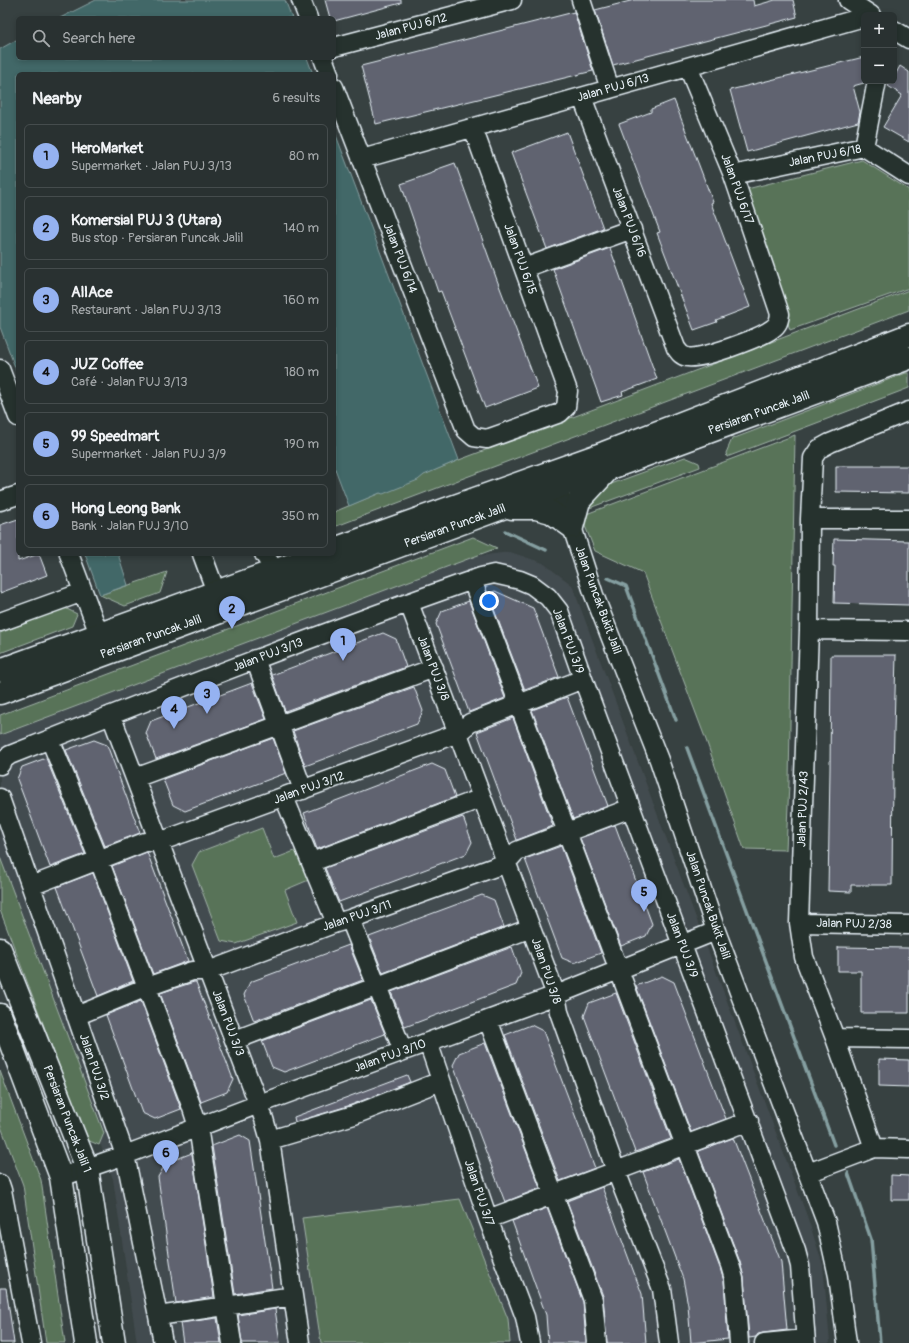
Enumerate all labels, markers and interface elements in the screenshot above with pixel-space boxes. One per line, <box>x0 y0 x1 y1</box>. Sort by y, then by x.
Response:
street label: Jalan PUJ 6/12 <box>373 10 449 44</box>
map controls <box>861 12 897 84</box>
button: + <box>861 12 897 48</box>
search box <box>16 16 336 60</box>
icon: search <box>30 27 52 49</box>
text: Search here <box>62 29 135 48</box>
button: − <box>861 48 897 84</box>
street label: Jalan PUJ 6/13 <box>575 70 651 105</box>
text: Nearby <box>32 88 81 109</box>
text: 6 results <box>273 90 320 106</box>
text: HeroMarket <box>71 139 143 158</box>
street label: Jalan PUJ 6/18 <box>787 142 863 170</box>
text: 1 <box>43 148 49 164</box>
text: 80 m <box>289 148 319 164</box>
street label: Jalan PUJ 6/17 <box>717 152 757 227</box>
text: Supermarket · Jalan PUJ 3/13 <box>71 158 232 174</box>
street label: Jalan PUJ 6/16 <box>609 184 649 260</box>
text: Komersial PUJ 3 (Utara) <box>71 211 223 230</box>
text: 2 <box>42 220 50 236</box>
text: 140 m <box>283 220 319 236</box>
street label: Jalan PUJ 6/14 <box>380 220 420 296</box>
street label: Jalan PUJ 6/15 <box>500 222 540 296</box>
text: Bus stop · Persiaran Puncak Jalil <box>71 230 243 246</box>
text: AllAce <box>71 283 113 302</box>
text: 3 <box>42 292 50 308</box>
text: 160 m <box>283 292 319 308</box>
text: Restaurant · Jalan PUJ 3/13 <box>71 302 221 318</box>
text: JUZ Coffee <box>71 355 144 374</box>
text: 4 <box>42 364 50 380</box>
text: 180 m <box>284 364 319 380</box>
text: Café · Jalan PUJ 3/13 <box>71 374 187 390</box>
street label: Persiaran Puncak Jalil <box>706 388 812 438</box>
text: 99 Speedmart <box>71 427 159 446</box>
text: 5 <box>42 436 50 452</box>
text: 190 m <box>284 436 319 452</box>
text: Supermarket · Jalan PUJ 3/9 <box>71 446 226 462</box>
text: Hong Leong Bank <box>71 499 181 518</box>
street label: Persiaran Puncak Jalil <box>402 501 508 551</box>
text: 6 <box>42 508 50 524</box>
text: 350 m <box>281 508 319 524</box>
text: Bank · Jalan PUJ 3/10 <box>71 518 189 534</box>
street label: Jalan Puncak Bukit Jalil <box>571 544 625 656</box>
your location <box>479 591 499 611</box>
pin: 2 <box>219 596 245 629</box>
street label: Jalan PUJ 3/9 <box>549 606 587 676</box>
street label: Persiaran Puncak Jalil <box>98 612 204 662</box>
pin: 1 <box>330 628 356 661</box>
street label: Jalan PUJ 3/8 <box>414 633 452 703</box>
street label: Jalan PUJ 3/13 <box>231 635 306 675</box>
pin: 3 <box>194 681 220 714</box>
pin: 4 <box>161 696 187 729</box>
street label: Jalan PUJ 3/12 <box>272 768 347 808</box>
street label: Jalan PUJ 2/43 <box>794 770 812 847</box>
street label: Jalan Puncak Bukit Jalil <box>682 849 734 962</box>
pin: 5 <box>631 879 657 912</box>
street label: Jalan PUJ 3/11 <box>320 897 394 935</box>
street label: Jalan PUJ 3/9 <box>663 910 701 980</box>
street label: Jalan PUJ 2/38 <box>816 916 892 932</box>
street label: Jalan PUJ 3/8 <box>528 936 564 1006</box>
street label: Jalan PUJ 3/3 <box>209 988 248 1058</box>
street label: Jalan PUJ 3/2 <box>76 1032 112 1103</box>
street label: Jalan PUJ 3/10 <box>352 1036 428 1076</box>
street label: Persiaran Puncak Jalil 1 <box>40 1063 94 1175</box>
pin: 6 <box>153 1140 179 1173</box>
street label: Jalan PUJ 3/7 <box>461 1158 498 1229</box>

